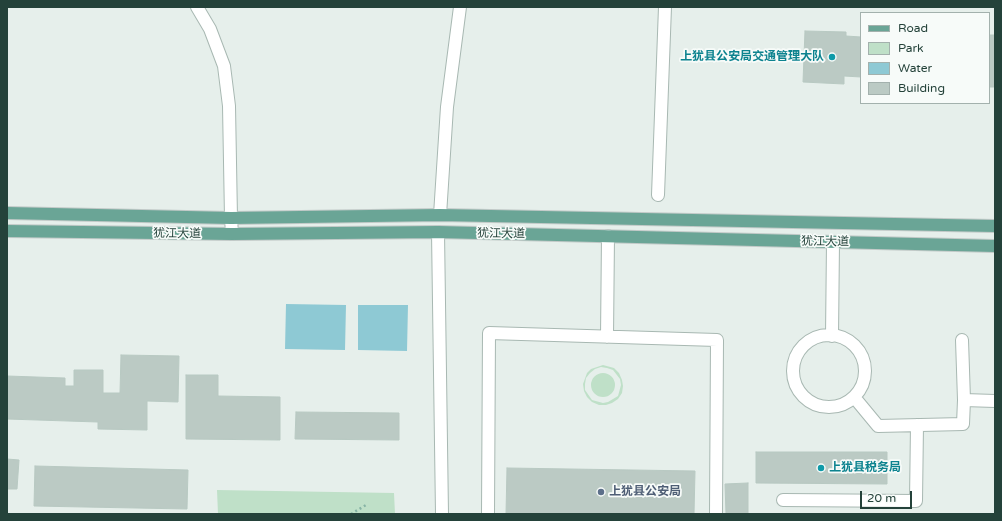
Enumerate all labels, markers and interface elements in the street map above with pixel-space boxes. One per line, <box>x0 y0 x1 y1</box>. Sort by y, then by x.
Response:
legend <box>860 12 990 104</box>
text: Road <box>898 21 928 35</box>
text: Park <box>898 41 924 55</box>
place label: 上犹县公安局交通管理大队 <box>680 50 824 64</box>
marker: 上犹县公安局交通管理大队 <box>827 52 837 62</box>
text: Water <box>898 61 932 75</box>
text: Building <box>898 81 945 95</box>
street label: 犹江大道 <box>153 226 201 242</box>
street label: 犹江大道 <box>477 226 525 242</box>
street label: 犹江大道 <box>801 234 849 250</box>
place label: 上犹县税务局 <box>829 461 901 475</box>
marker: 上犹县税务局 <box>816 463 826 473</box>
scale bar <box>862 483 914 509</box>
place label: 上犹县公安局 <box>609 485 681 499</box>
marker: 上犹县公安局 <box>596 487 606 497</box>
text: 20 m <box>867 491 896 505</box>

